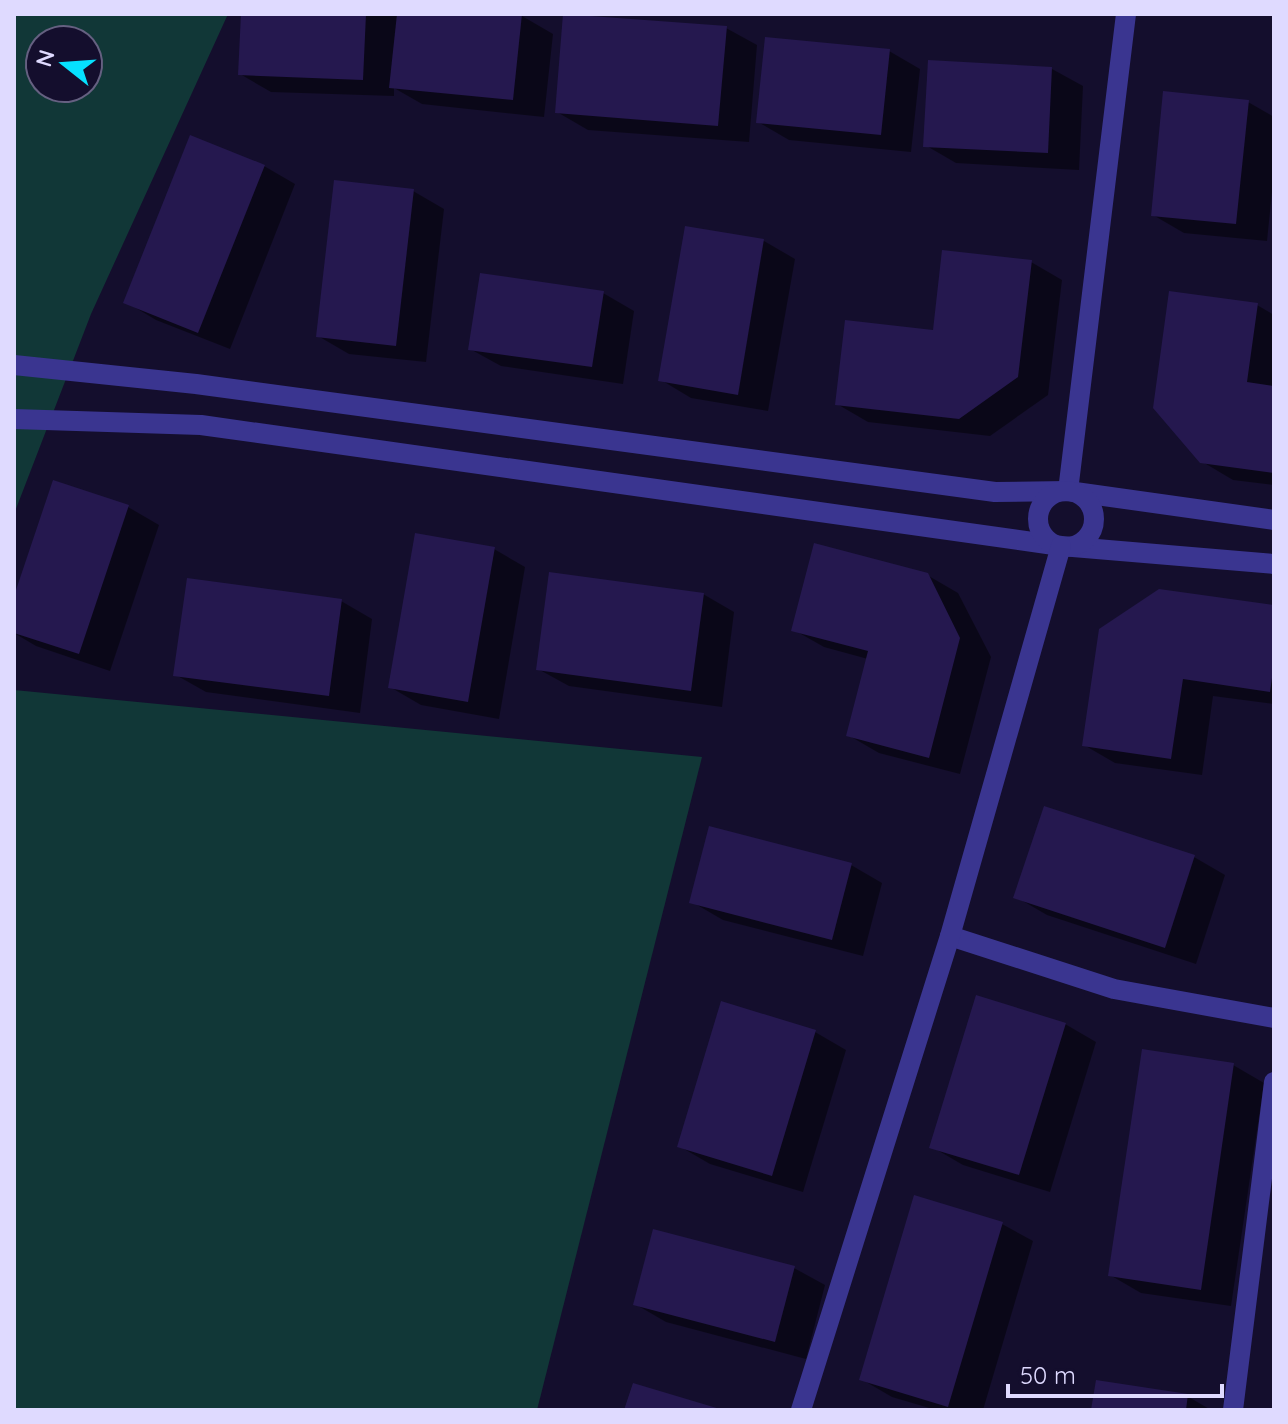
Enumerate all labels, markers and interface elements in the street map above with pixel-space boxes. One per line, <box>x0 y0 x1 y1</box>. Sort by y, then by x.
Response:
north arrow <box>24 24 104 104</box>
text: N <box>29 46 61 70</box>
scale bar <box>1008 1348 1222 1398</box>
text: 50 m <box>1020 1360 1076 1390</box>

